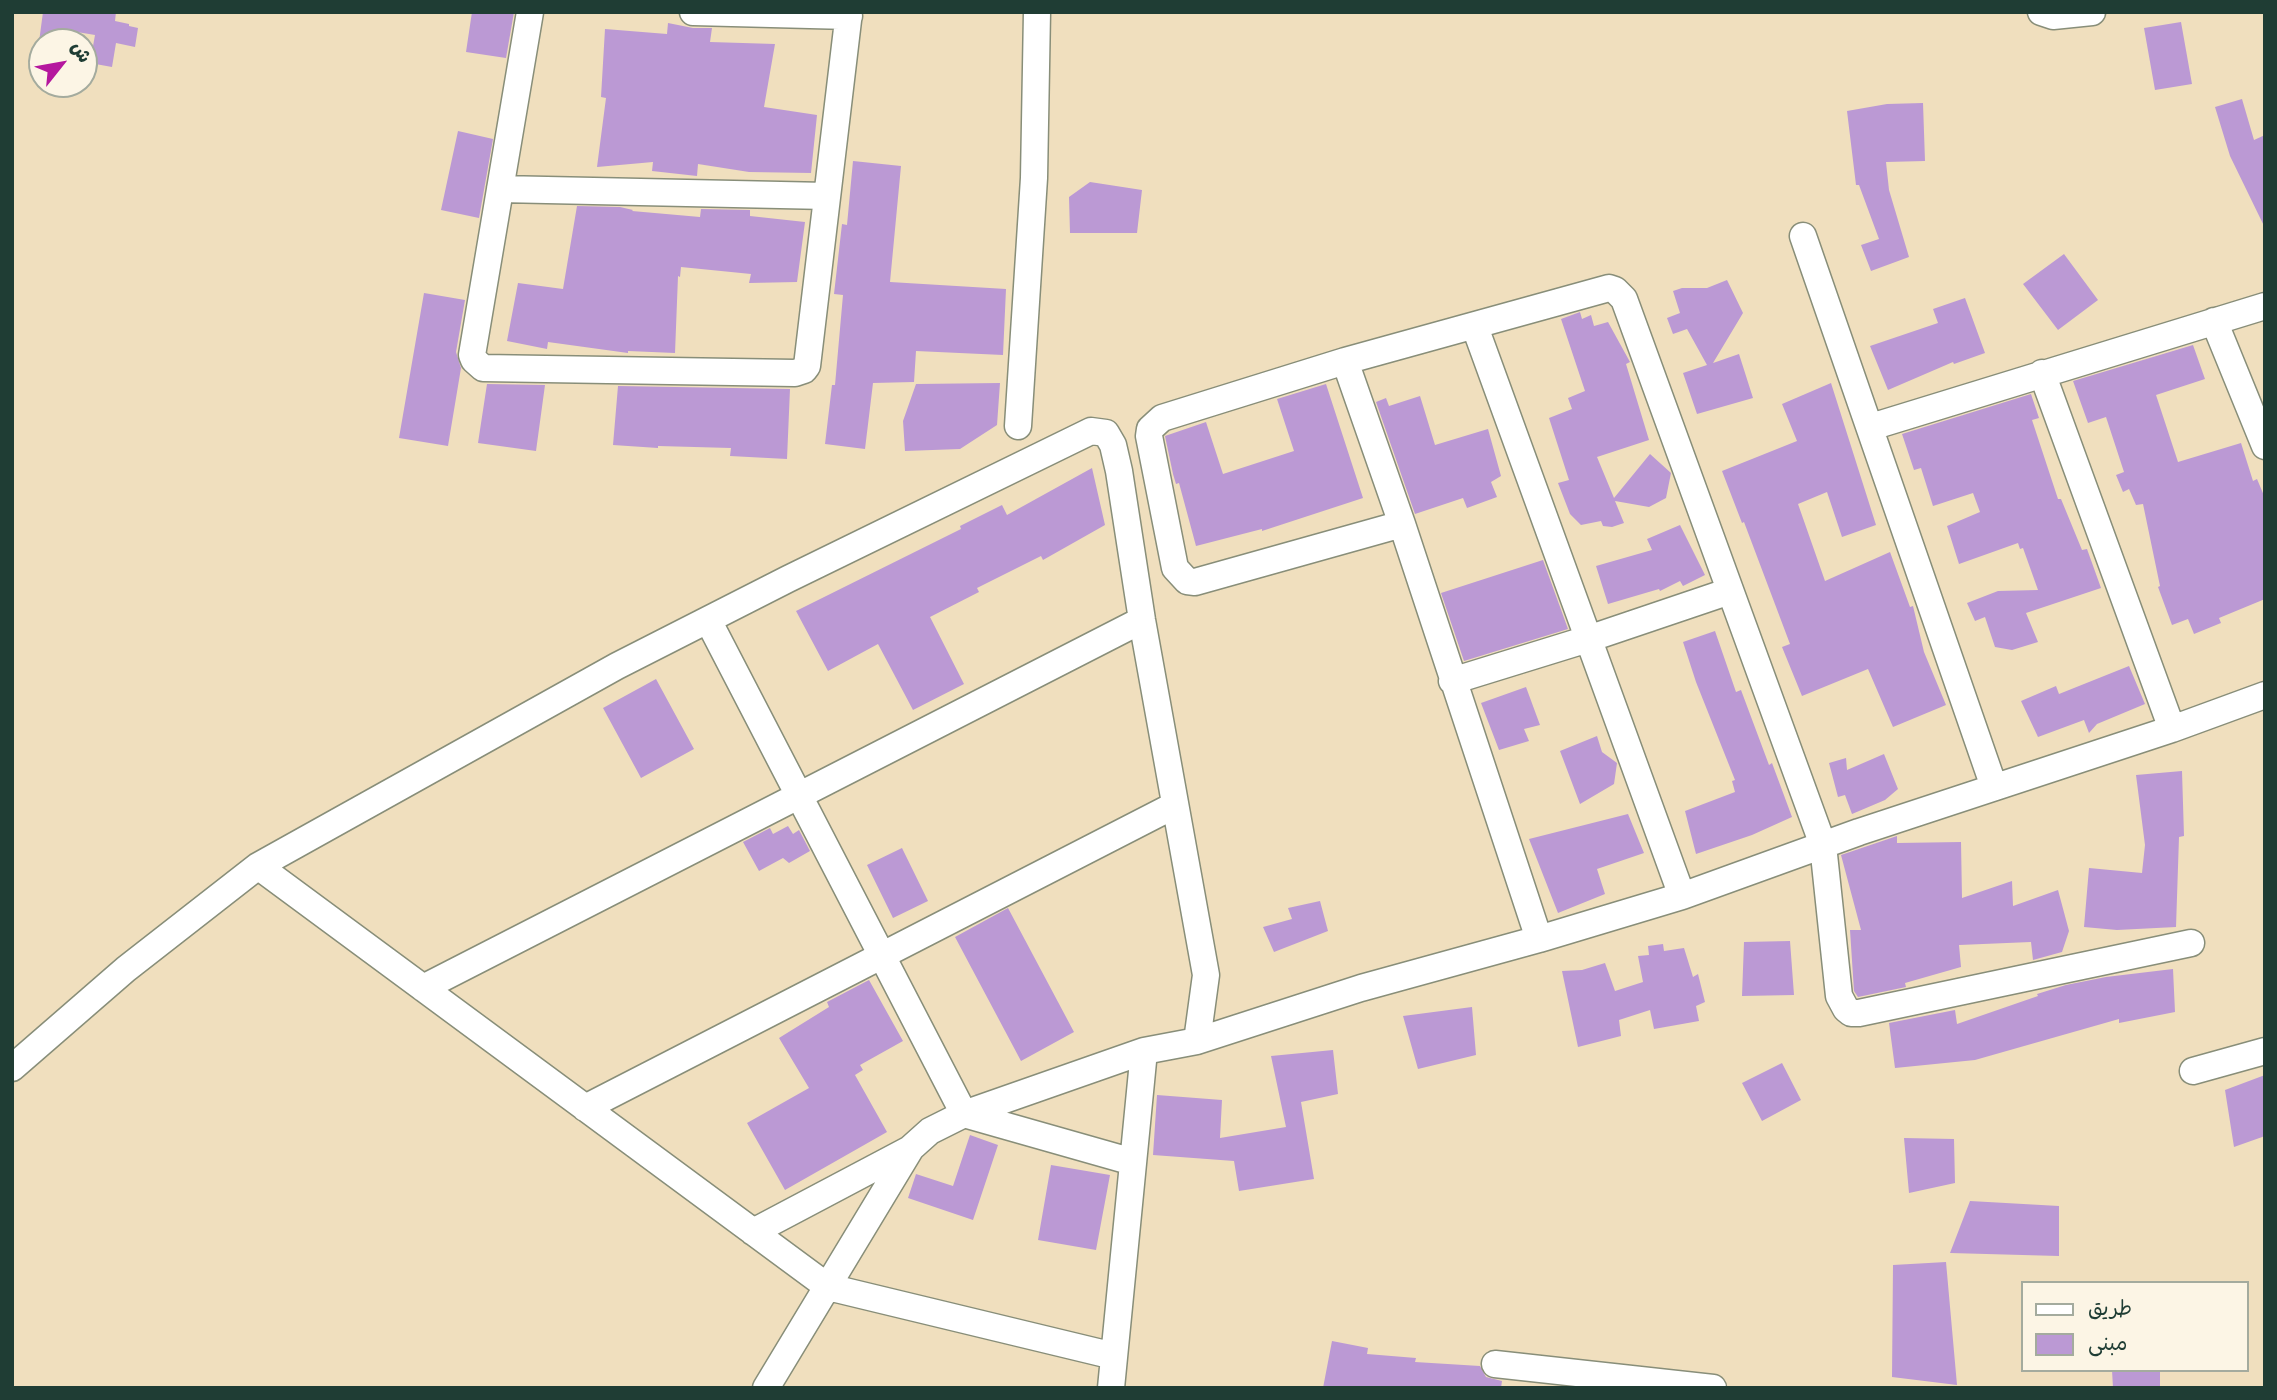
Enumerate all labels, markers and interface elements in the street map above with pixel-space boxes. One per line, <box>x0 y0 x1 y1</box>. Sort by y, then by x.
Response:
north arrow <box>28 28 98 98</box>
text: ش <box>63 37 97 69</box>
legend <box>2022 1281 2249 1372</box>
text: طريق <box>2088 1295 2132 1325</box>
text: مبنى <box>2088 1330 2127 1360</box>

